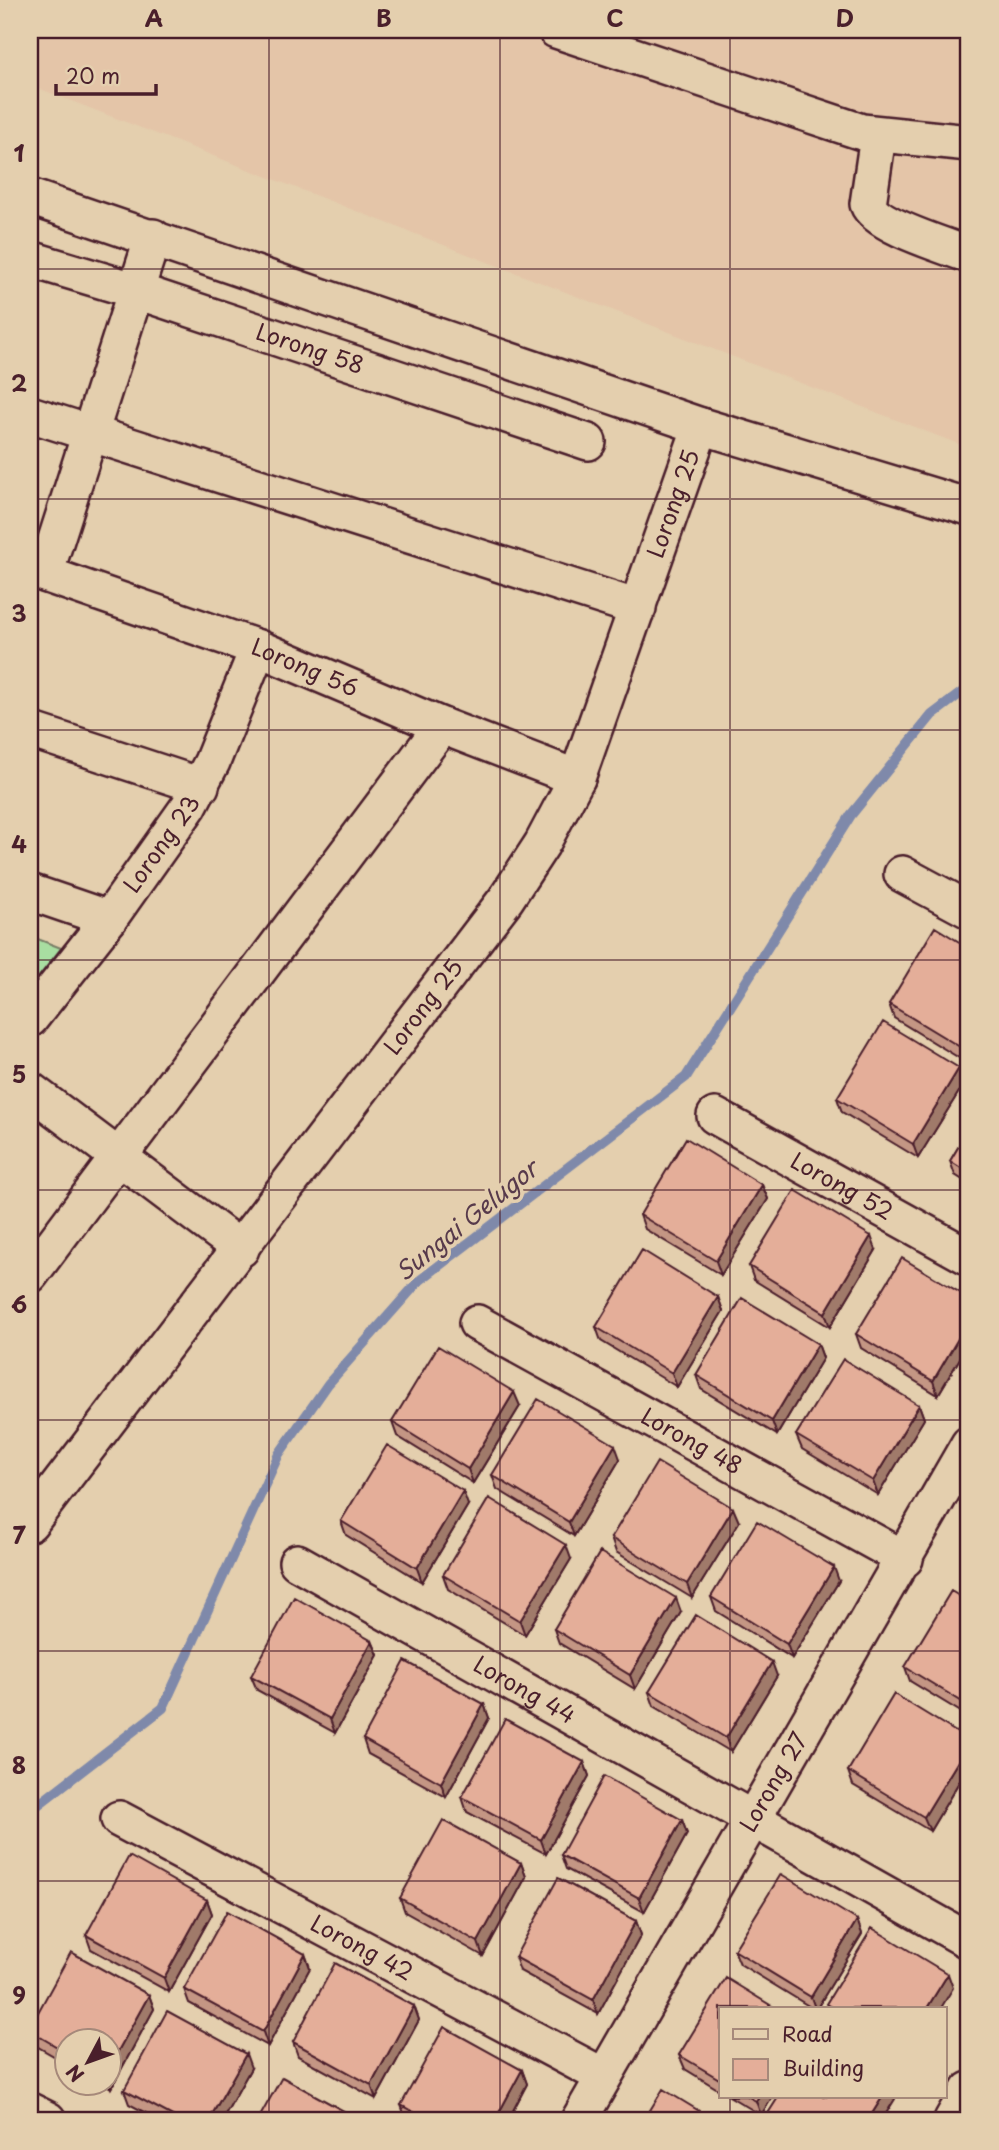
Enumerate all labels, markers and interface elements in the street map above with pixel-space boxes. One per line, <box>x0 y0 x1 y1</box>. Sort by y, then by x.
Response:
text: A <box>145 0 163 35</box>
text: B <box>376 0 392 35</box>
text: C <box>606 0 624 35</box>
text: D <box>836 0 854 35</box>
scale bar <box>56 52 156 96</box>
text: 20 m <box>66 59 120 91</box>
text: 1 <box>14 135 25 170</box>
street label: Lorong 58 <box>252 313 369 382</box>
text: 2 <box>11 365 27 400</box>
street label: Lorong 25 <box>637 444 707 562</box>
text: 3 <box>11 595 27 630</box>
street label: Lorong 56 <box>247 628 364 705</box>
street label: Lorong 23 <box>114 789 208 899</box>
text: 4 <box>11 826 27 861</box>
street label: Lorong 25 <box>374 951 471 1062</box>
text: 5 <box>12 1056 26 1091</box>
street label: Lorong 52 <box>785 1142 900 1228</box>
water label: Sungai Gelugor <box>387 1148 548 1288</box>
text: 6 <box>11 1286 27 1321</box>
street label: Lorong 48 <box>635 1398 749 1482</box>
text: 7 <box>12 1517 26 1552</box>
street label: Lorong 44 <box>467 1646 583 1732</box>
street label: Lorong 27 <box>730 1725 815 1838</box>
text: 8 <box>12 1747 26 1782</box>
street label: Lorong 42 <box>305 1905 420 1988</box>
text: 9 <box>12 1977 26 2012</box>
legend <box>719 2007 946 2098</box>
text: Road <box>782 2017 833 2049</box>
north arrow <box>52 2028 122 2098</box>
text: Building <box>782 2051 864 2083</box>
text: N <box>59 2059 90 2089</box>

